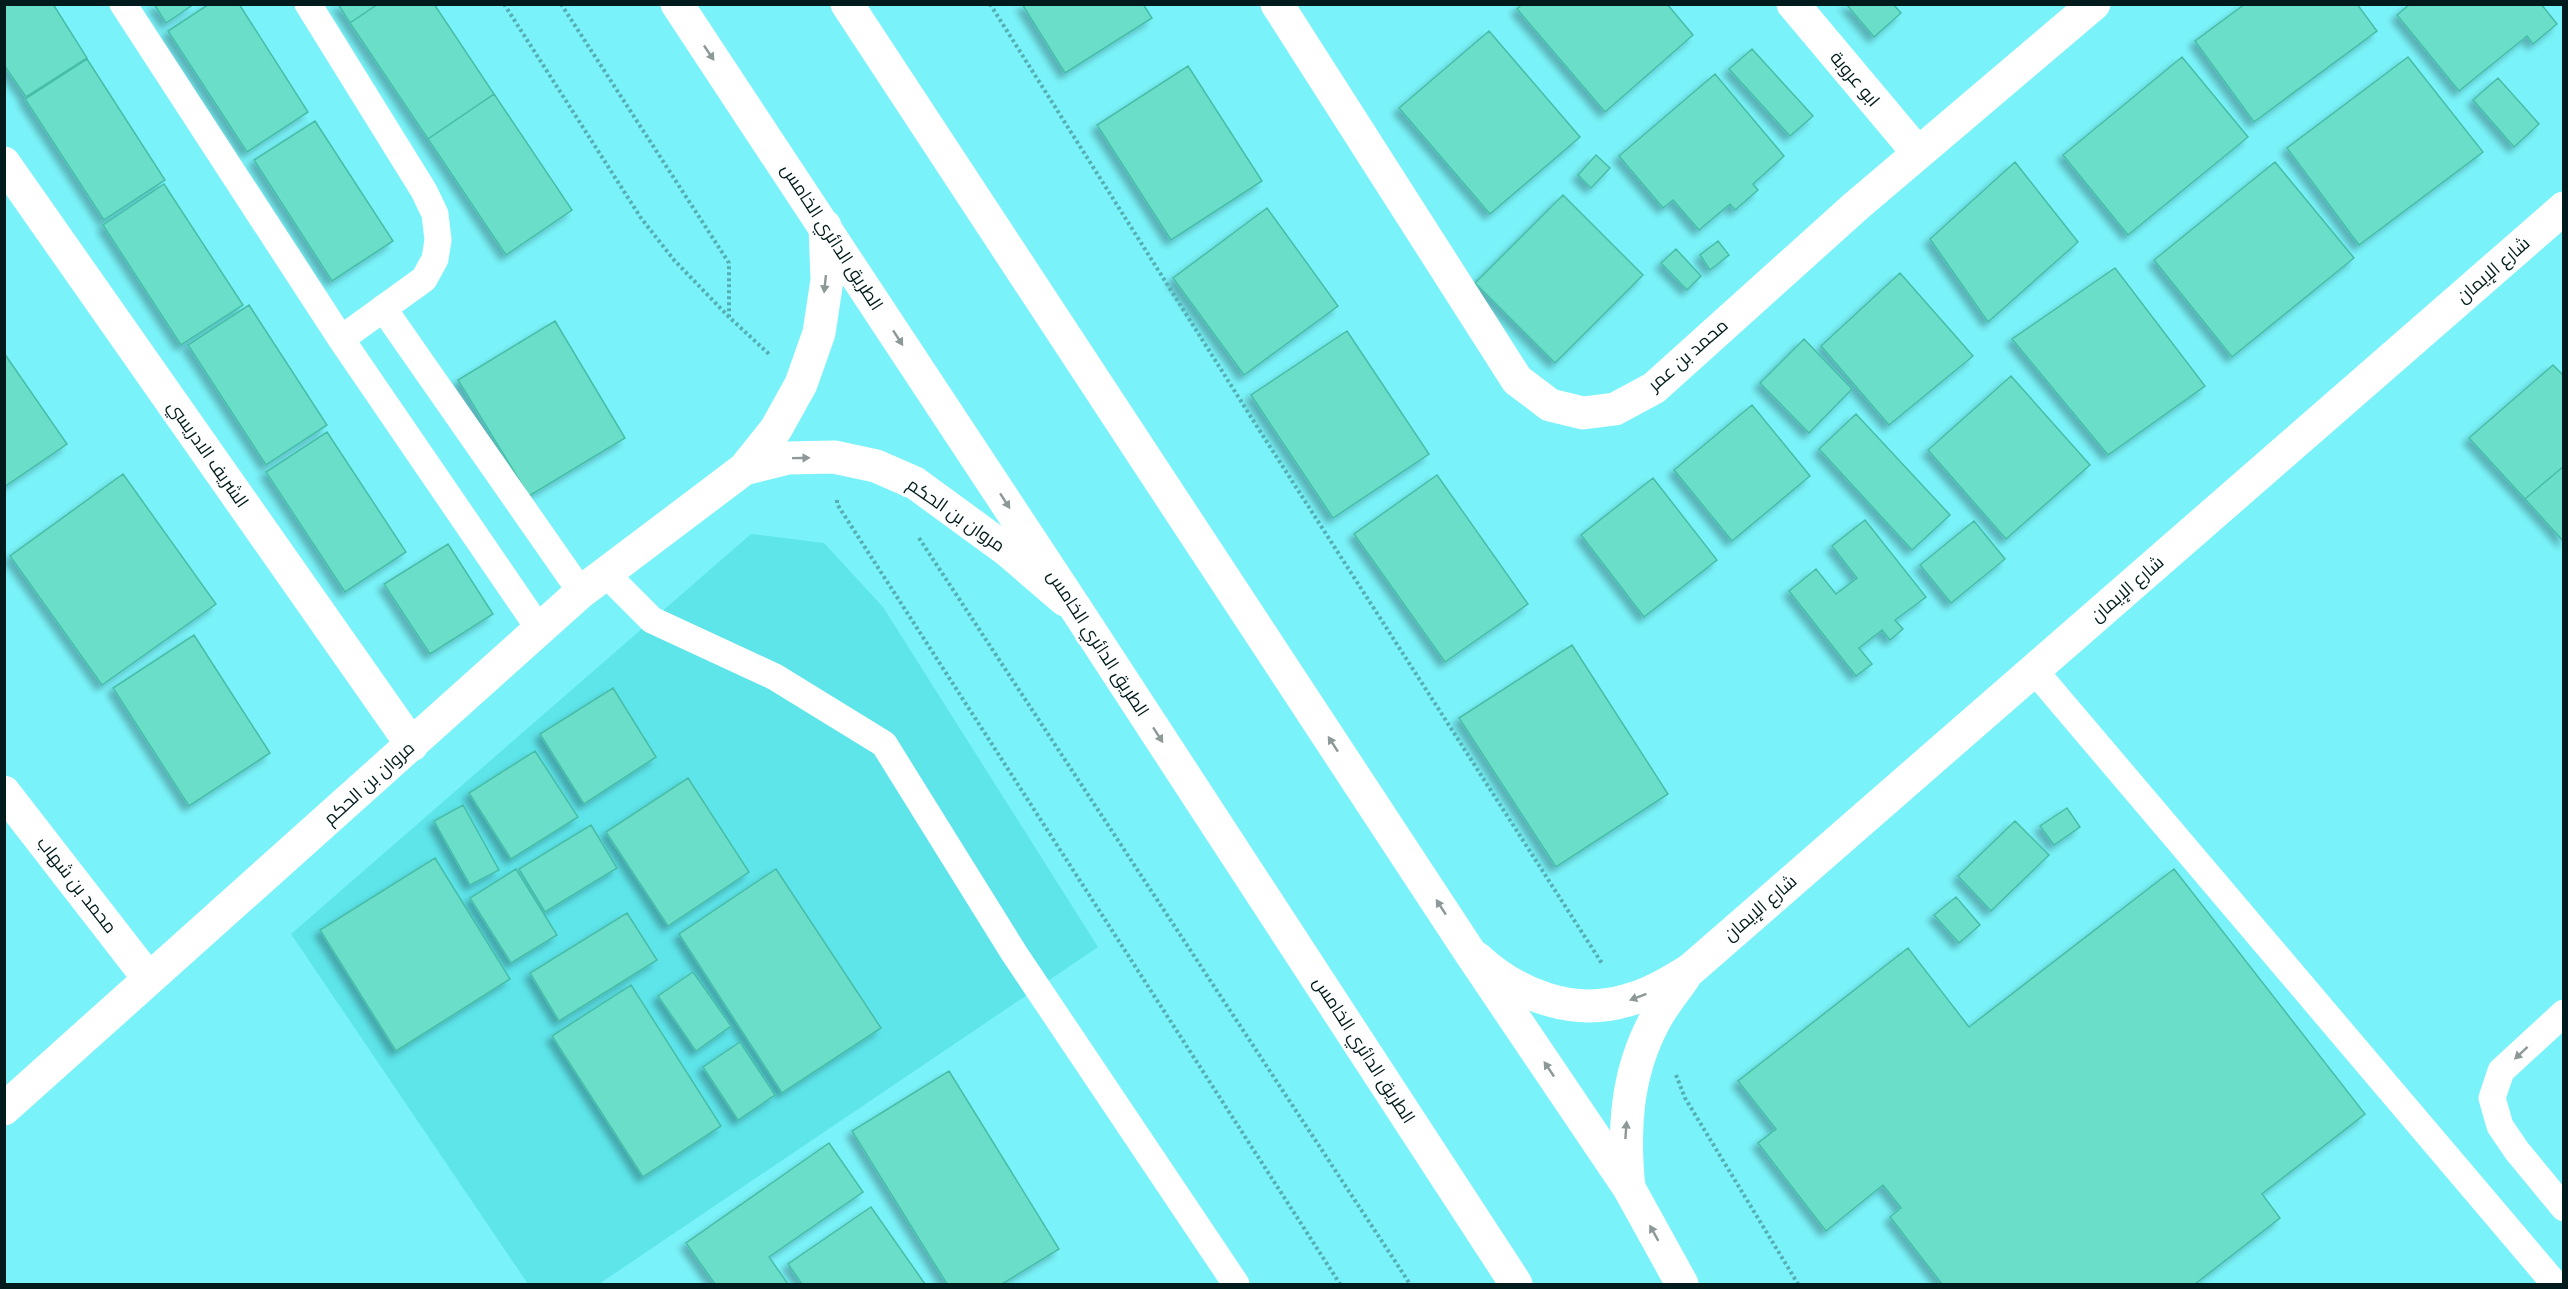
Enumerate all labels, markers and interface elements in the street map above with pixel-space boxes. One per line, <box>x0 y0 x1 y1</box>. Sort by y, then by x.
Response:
one-way arrow <box>703 45 714 61</box>
street label: ابو عروبة <box>1825 47 1885 111</box>
street label: الطريق الدائري الخامس <box>774 160 888 316</box>
street label: شارع الإيمان <box>2452 232 2535 309</box>
one-way arrow <box>820 275 830 294</box>
street label: محمد بن عمر <box>1643 314 1732 396</box>
one-way arrow <box>893 330 904 346</box>
street label: الشريف الادريسي <box>161 396 253 513</box>
one-way arrow <box>792 453 811 463</box>
street label: مروان بن الحكم <box>902 473 1009 558</box>
one-way arrow <box>1000 493 1011 509</box>
street label: شارع الإيمان <box>2086 551 2169 628</box>
street label: الطريق الدائري الخامس <box>1040 566 1154 722</box>
one-way arrow <box>1152 726 1164 742</box>
one-way arrow <box>1328 736 1339 752</box>
street label: مروان بن الحكم <box>319 737 419 830</box>
street label: محمد بن شهاب <box>32 832 122 938</box>
street label: شارع الإيمان <box>1719 870 1802 947</box>
one-way arrow <box>1435 899 1446 915</box>
street label: الطريق الدائري الخامس <box>1306 973 1420 1129</box>
one-way arrow <box>1629 992 1647 1002</box>
one-way arrow <box>2514 1045 2528 1059</box>
one-way arrow <box>1543 1062 1555 1078</box>
one-way arrow <box>1621 1120 1630 1139</box>
one-way arrow <box>1649 1225 1659 1242</box>

